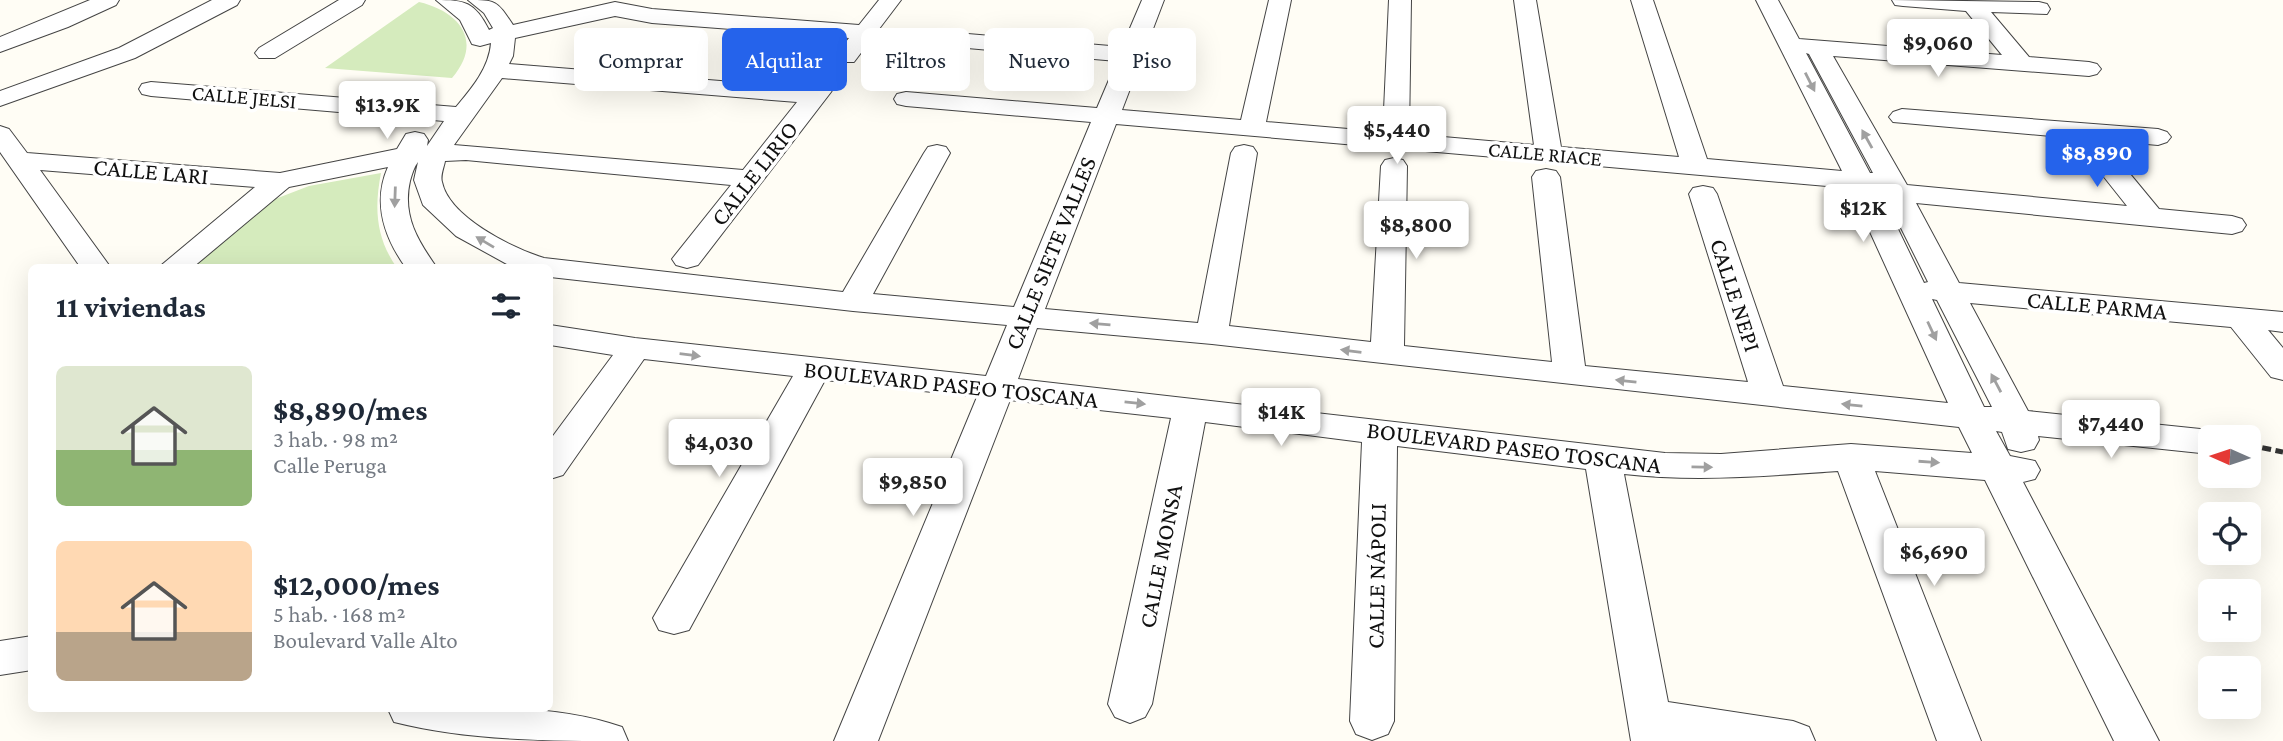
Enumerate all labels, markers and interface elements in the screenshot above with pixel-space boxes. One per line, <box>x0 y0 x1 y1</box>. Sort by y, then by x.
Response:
pin: $9,060 <box>1881 20 1995 79</box>
chip: Comprar <box>574 28 708 91</box>
chip: Alquilar <box>722 28 847 91</box>
chip: Filtros <box>861 28 970 91</box>
chip: Nuevo <box>984 28 1094 91</box>
chip: Piso <box>1108 28 1196 91</box>
text: $9,060 <box>1903 29 1973 55</box>
one-way arrow <box>1804 72 1815 92</box>
street label: CALLE JELSI <box>191 80 297 114</box>
pin: $13.9K <box>330 82 444 141</box>
text: $13.9K <box>355 91 419 117</box>
pin: $5,440 <box>1340 106 1454 166</box>
street label: CALLE LIRIO <box>705 115 803 231</box>
text: $5,440 <box>1363 116 1431 142</box>
one-way arrow <box>1861 129 1873 148</box>
pin: $8,890 <box>2040 130 2154 189</box>
street label: CALLE RIACE <box>1487 137 1603 171</box>
text: $8,890 <box>2062 139 2132 165</box>
street label: CALLE LARI <box>92 153 210 189</box>
street label: CALLE SIETE VALLES <box>999 153 1101 353</box>
pin: $12K <box>1822 184 1904 244</box>
one-way arrow <box>389 187 400 209</box>
text: $12K <box>1840 194 1886 220</box>
pin: $8,800 <box>1359 202 1473 261</box>
text: $8,800 <box>1380 211 1452 237</box>
one-way arrow <box>476 235 495 248</box>
street label: CALLE NEPI <box>1705 235 1767 355</box>
street label: CALLE PARMA <box>2026 285 2169 325</box>
icon: filters <box>487 287 525 325</box>
text: 11 viviendas <box>56 290 206 323</box>
one-way arrow <box>1089 318 1111 329</box>
one-way arrow <box>1926 320 1937 341</box>
one-way arrow <box>1340 345 1362 356</box>
one-way arrow <box>679 349 701 360</box>
street label: BOULEVARD PASEO TOSCANA <box>802 355 1100 413</box>
one-way arrow <box>1990 373 2002 393</box>
one-way arrow <box>1614 375 1636 386</box>
pin: $14K <box>1240 388 1322 448</box>
text: $8,890/mes <box>273 393 427 426</box>
icon: home <box>112 394 196 478</box>
one-way arrow <box>1124 398 1146 409</box>
text: $14K <box>1257 398 1305 424</box>
one-way arrow <box>1841 399 1863 410</box>
pin: $7,440 <box>2054 400 2168 460</box>
text: $7,440 <box>2078 410 2144 436</box>
street label: BOULEVARD PASEO TOSCANA <box>1365 416 1663 478</box>
pin: $4,030 <box>662 420 776 479</box>
north arrow <box>2198 425 2261 488</box>
map controls <box>2198 425 2261 719</box>
text: 3 hab. · 98 m² <box>273 426 398 452</box>
text: $4,030 <box>684 429 754 455</box>
text: Calle Peruga <box>273 452 387 478</box>
one-way arrow <box>1918 457 1940 468</box>
pin: $9,850 <box>856 458 970 518</box>
one-way arrow <box>1691 461 1713 473</box>
text: $9,850 <box>879 468 947 494</box>
street label: CALLE MONSA <box>1133 482 1187 630</box>
button: locate <box>2198 502 2261 565</box>
street label: CALLE NÁPOLI <box>1361 503 1391 649</box>
pin: $6,690 <box>1877 528 1991 588</box>
text: $6,690 <box>1900 538 1968 564</box>
text: $12,000/mes <box>273 568 439 601</box>
icon: home <box>112 569 196 653</box>
button: + <box>2198 579 2261 642</box>
text: 5 hab. · 168 m² <box>273 601 406 627</box>
text: Boulevard Valle Alto <box>273 627 458 653</box>
button: − <box>2198 656 2261 719</box>

